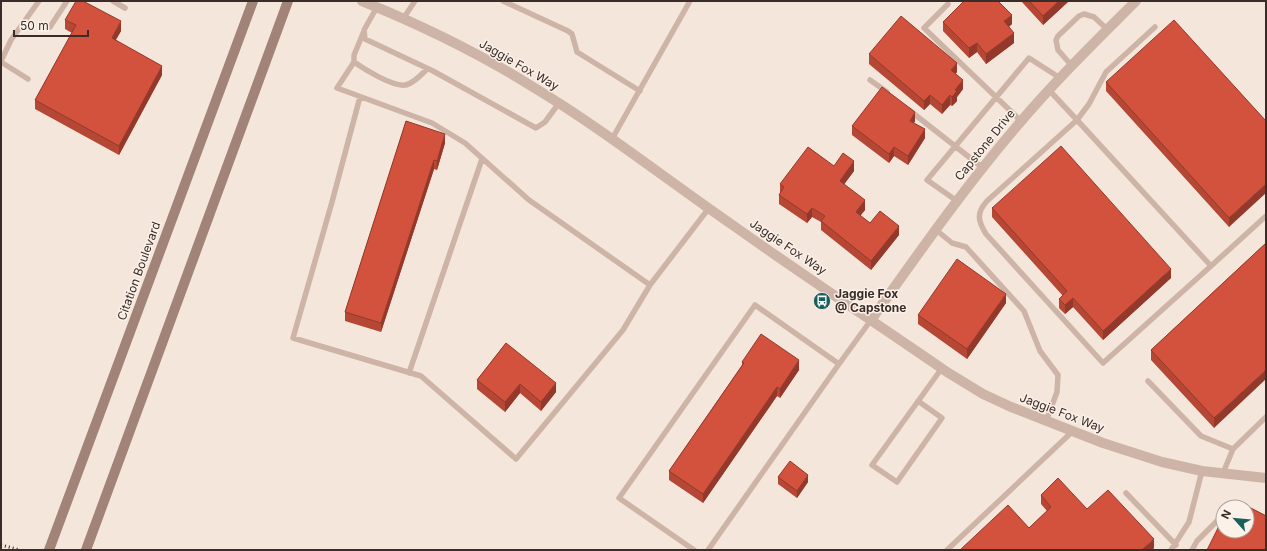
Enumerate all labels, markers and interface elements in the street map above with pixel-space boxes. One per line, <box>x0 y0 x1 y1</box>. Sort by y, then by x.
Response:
scale bar <box>14 12 88 38</box>
text: 50 m <box>20 18 49 33</box>
street label: Jaggie Fox Way <box>477 36 562 94</box>
street label: Capstone Drive <box>951 106 1018 183</box>
street label: Jaggie Fox Way <box>747 215 830 278</box>
street label: Citation Boulevard <box>114 219 163 322</box>
place label: Jaggie Fox @ Capstone <box>835 286 906 315</box>
bus stop icon: Jaggie Fox @ Capstone <box>812 291 832 311</box>
street label: Jaggie Fox Way <box>1018 389 1107 436</box>
north arrow <box>1215 499 1255 539</box>
text: N <box>1218 508 1234 521</box>

